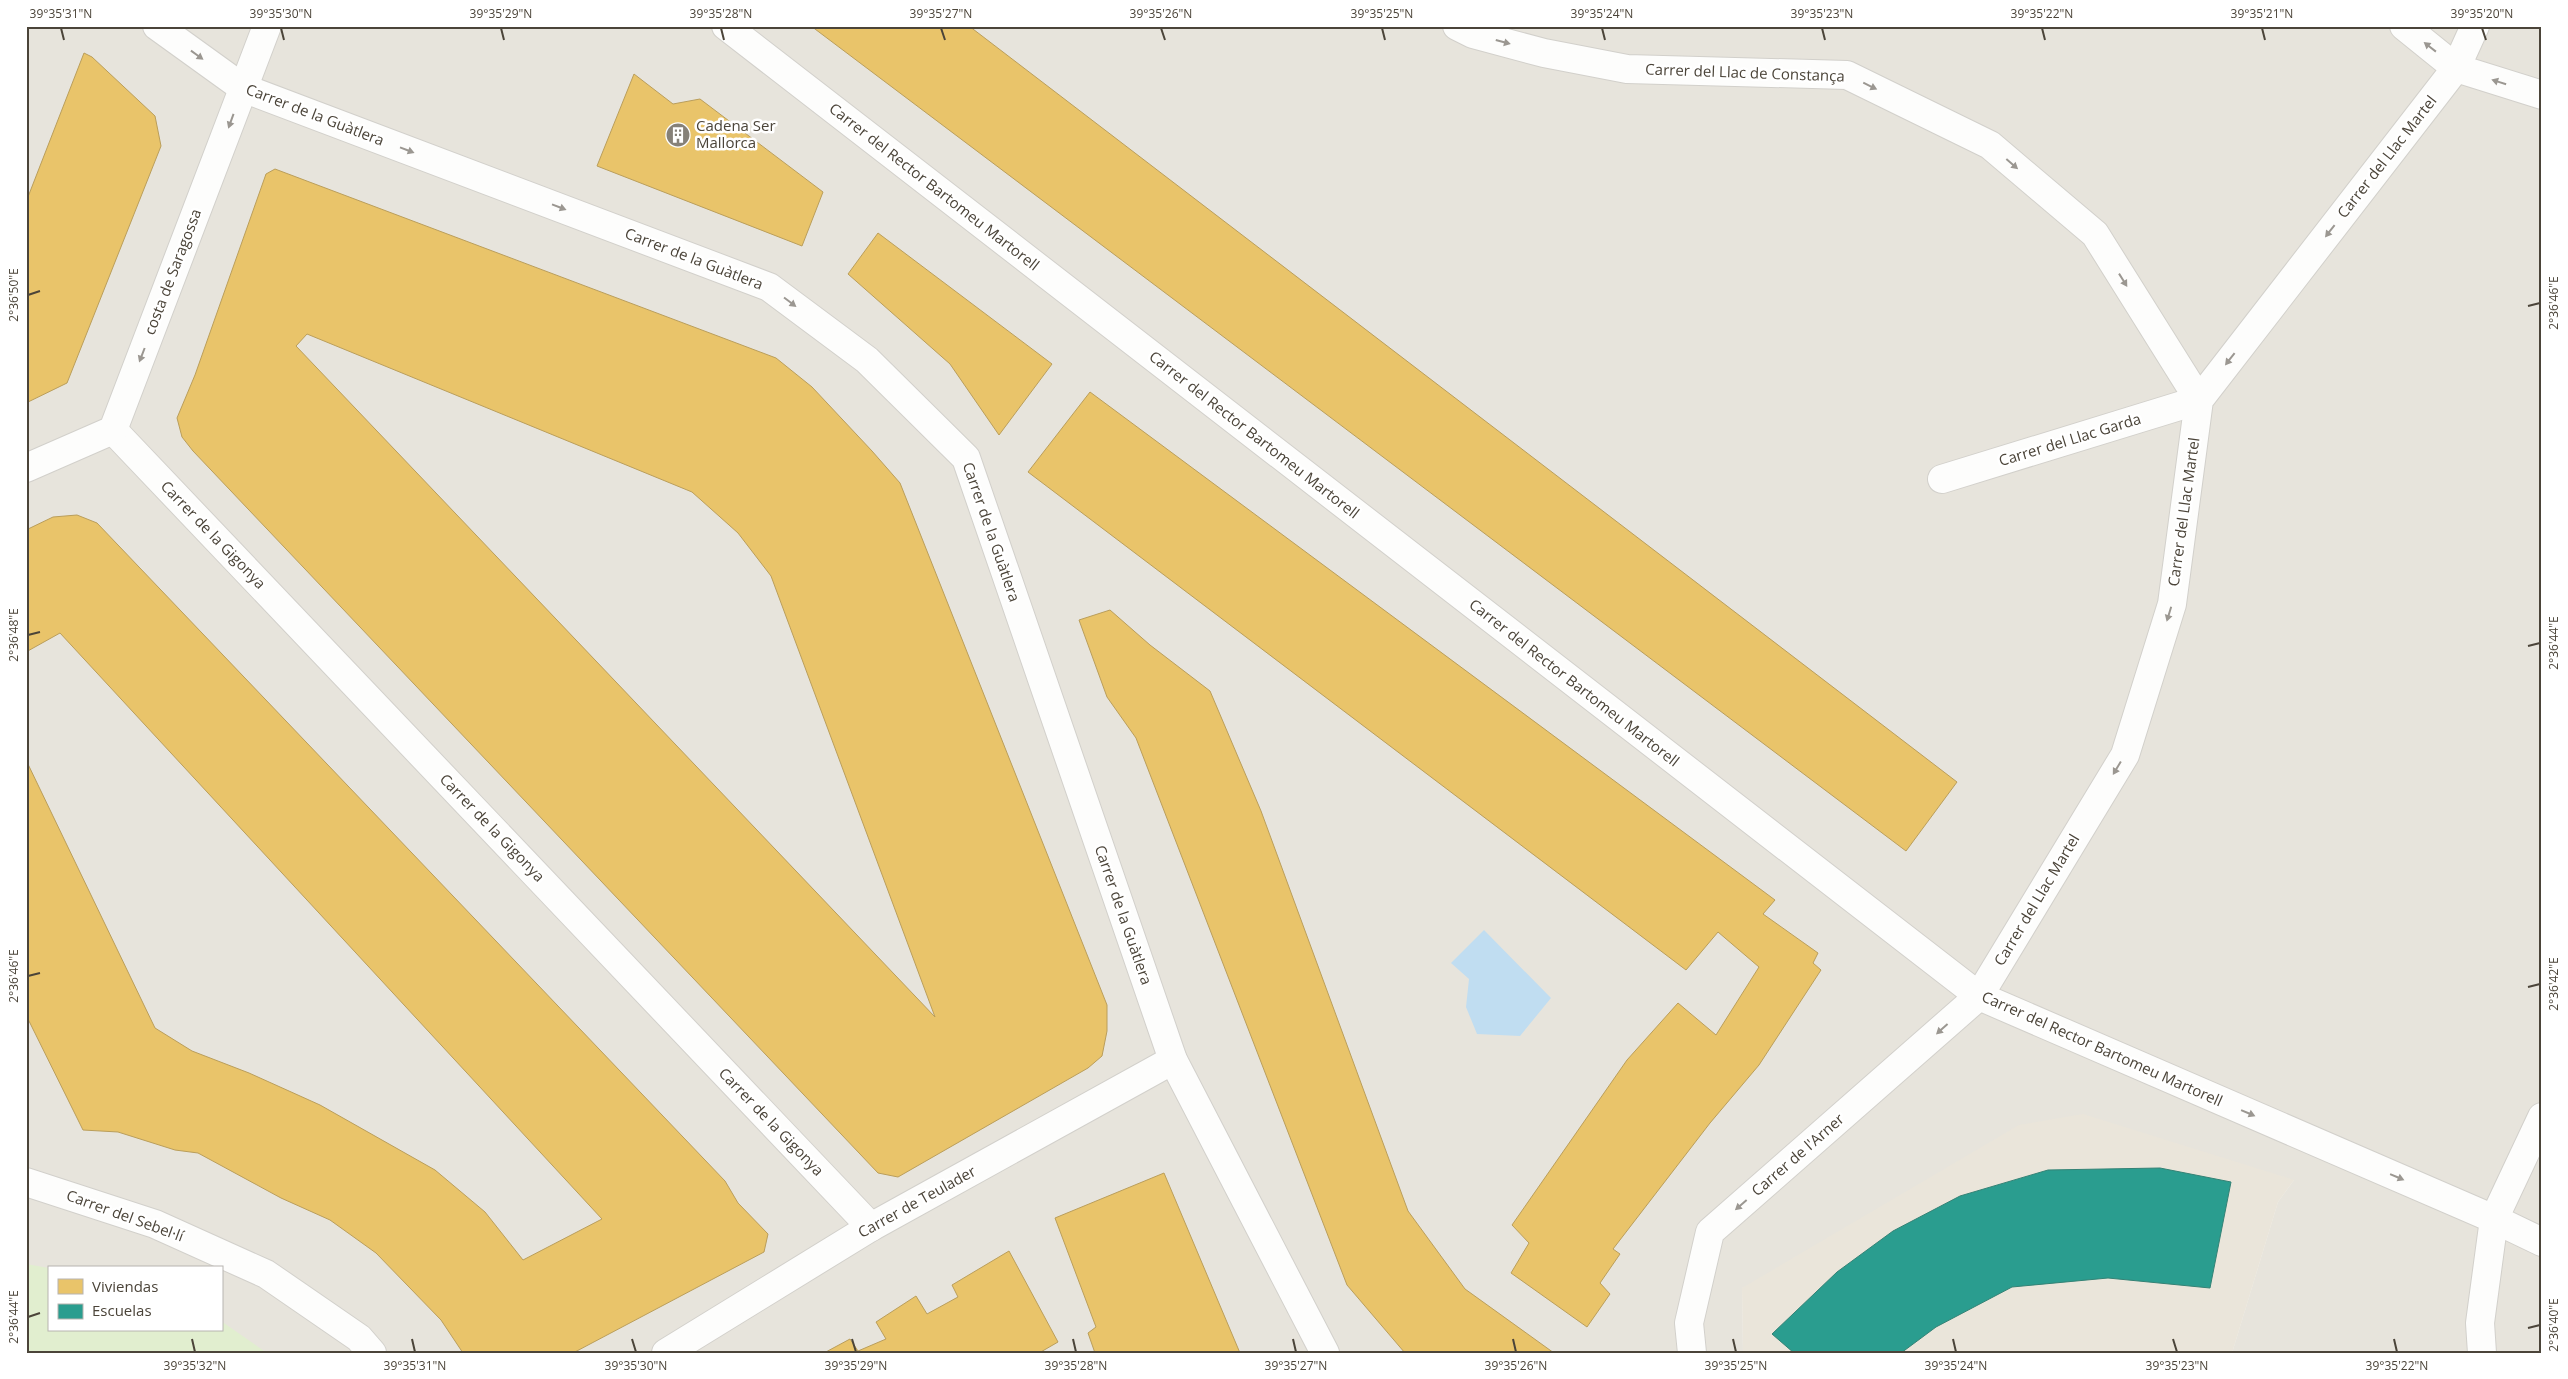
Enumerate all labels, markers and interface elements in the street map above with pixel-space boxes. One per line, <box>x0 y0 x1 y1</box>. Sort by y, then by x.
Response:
text: 39°35'31"N <box>30 5 92 22</box>
text: 39°35'30"N <box>250 5 312 22</box>
text: 39°35'29"N <box>470 5 532 22</box>
text: 39°35'28"N <box>690 5 752 22</box>
text: 39°35'27"N <box>910 5 972 22</box>
text: 39°35'26"N <box>1130 5 1192 22</box>
text: 39°35'25"N <box>1351 5 1413 22</box>
text: 39°35'24"N <box>1571 5 1633 22</box>
text: 39°35'23"N <box>1791 5 1853 22</box>
text: 39°35'22"N <box>2011 5 2073 22</box>
text: 39°35'21"N <box>2231 5 2293 22</box>
text: 39°35'20"N <box>2451 5 2513 22</box>
one-way arrow <box>1496 38 1511 46</box>
one-way arrow <box>2424 41 2437 52</box>
one-way arrow <box>190 50 203 60</box>
street label: Carrer del Llac de Constança <box>1645 59 1845 85</box>
one-way arrow <box>2491 77 2506 85</box>
street label: Carrer de la Guàtlera <box>243 78 387 150</box>
one-way arrow <box>1863 82 1877 90</box>
street label: Carrer del Llac Martel <box>2332 91 2440 222</box>
street label: Carrer del Rector Bartomeu Martorell <box>825 98 1044 275</box>
one-way arrow <box>227 114 235 129</box>
place label: Cadena Ser Mallorca <box>696 115 776 152</box>
building icon: Cadena Ser Mallorca <box>665 122 691 148</box>
one-way arrow <box>400 146 415 154</box>
one-way arrow <box>2005 158 2018 169</box>
one-way arrow <box>552 204 566 212</box>
street label: costa de Saragossa <box>139 206 205 337</box>
street label: Carrer de la Guàtlera <box>622 222 766 294</box>
one-way arrow <box>2324 224 2335 237</box>
text: 2°36'50"E <box>5 268 22 322</box>
one-way arrow <box>2119 273 2128 287</box>
text: 2°36'46"E <box>2545 276 2562 330</box>
one-way arrow <box>783 297 796 307</box>
street label: Carrer del Rector Bartomeu Martorell <box>1145 346 1364 523</box>
one-way arrow <box>138 347 145 362</box>
one-way arrow <box>2225 352 2235 366</box>
street label: Carrer del Llac Garda <box>1996 408 2143 470</box>
street label: Carrer del Llac Martel <box>2163 436 2203 588</box>
street label: Carrer de la Guàtlera <box>959 459 1025 604</box>
street label: Carrer de la Gigonya <box>157 476 271 593</box>
street label: Carrer del Rector Bartomeu Martorell <box>1465 594 1684 771</box>
one-way arrow <box>2164 606 2172 621</box>
text: 2°36'48"E <box>5 608 22 662</box>
text: 2°36'44"E <box>2545 616 2562 670</box>
one-way arrow <box>2113 761 2122 774</box>
street label: Carrer de la Gigonya <box>436 769 550 886</box>
street label: Carrer del Llac Martel <box>1989 830 2083 969</box>
street label: Carrer de la Guàtlera <box>1091 842 1157 987</box>
text: 2°36'46"E <box>5 949 22 1003</box>
text: 2°36'42"E <box>2545 957 2562 1011</box>
street label: Carrer del Rector Bartomeu Martorell <box>1979 986 2226 1110</box>
one-way arrow <box>1937 1023 1949 1035</box>
street label: Carrer de la Gigonya <box>715 1063 829 1180</box>
street label: Carrer de l'Arner <box>1747 1109 1848 1200</box>
one-way arrow <box>2241 1109 2255 1117</box>
street label: Carrer de Teulader <box>854 1160 979 1242</box>
one-way arrow <box>2390 1174 2404 1182</box>
street label: Carrer del Sebel·lí <box>64 1185 188 1246</box>
one-way arrow <box>1735 1199 1747 1210</box>
legend <box>48 1266 222 1332</box>
text: Viviendas <box>92 1276 158 1296</box>
text: 2°36'44"E <box>5 1290 22 1344</box>
text: 2°36'40"E <box>2545 1298 2562 1352</box>
text: Escuelas <box>92 1300 152 1320</box>
text: 39°35'32"N <box>164 1357 226 1374</box>
text: 39°35'31"N <box>384 1357 446 1374</box>
text: 39°35'30"N <box>605 1357 667 1374</box>
text: 39°35'29"N <box>825 1357 887 1374</box>
text: 39°35'28"N <box>1045 1357 1107 1374</box>
text: 39°35'27"N <box>1265 1357 1327 1374</box>
text: 39°35'26"N <box>1485 1357 1547 1374</box>
text: 39°35'25"N <box>1705 1357 1767 1374</box>
text: 39°35'24"N <box>1925 1357 1987 1374</box>
text: 39°35'23"N <box>2146 1357 2208 1374</box>
text: 39°35'22"N <box>2366 1357 2428 1374</box>

